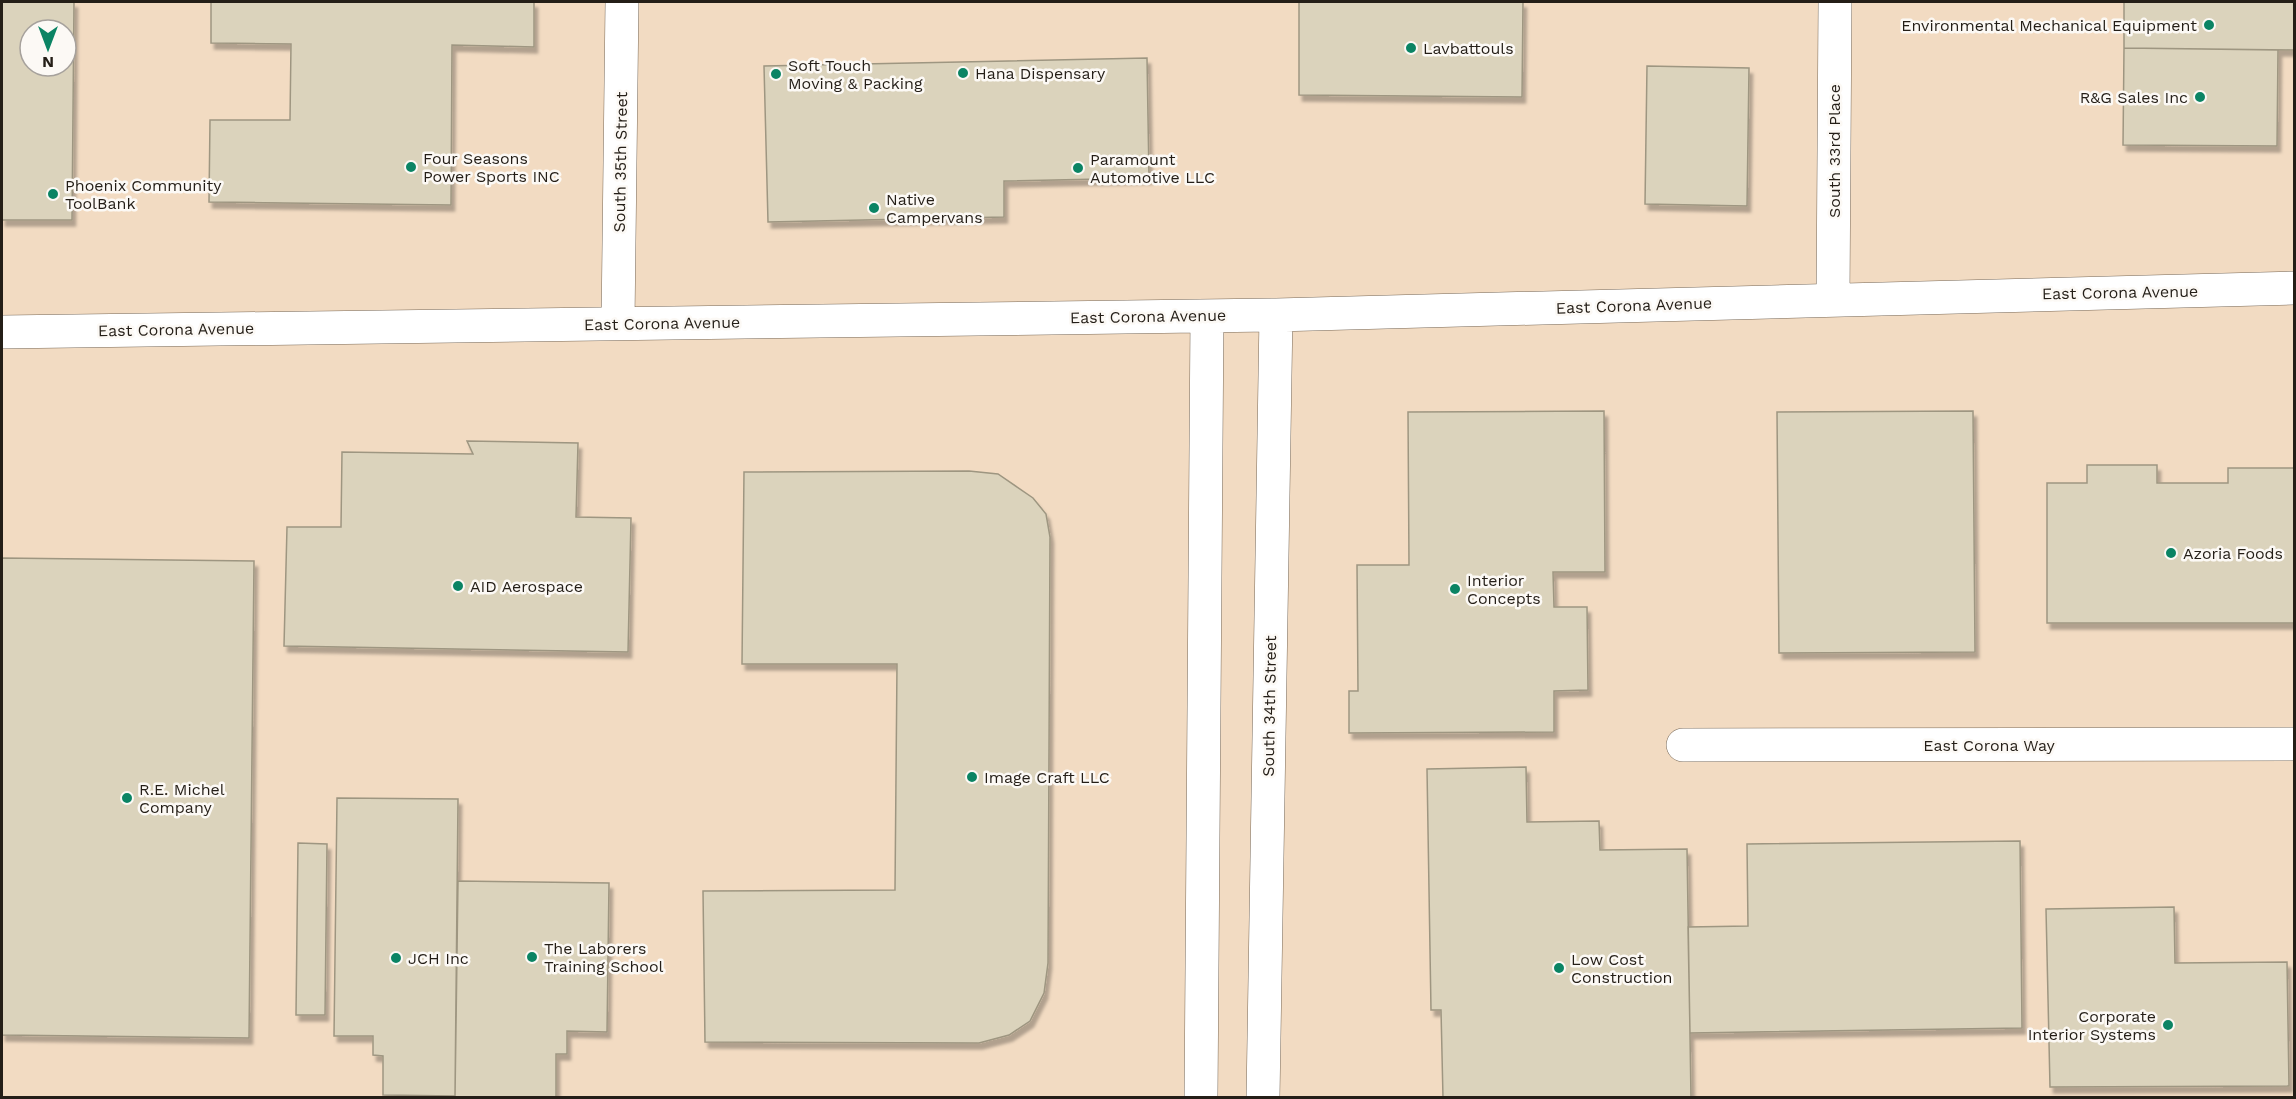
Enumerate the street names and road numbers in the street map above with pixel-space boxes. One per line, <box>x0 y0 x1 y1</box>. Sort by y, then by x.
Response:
street label: South 33rd Place <box>1825 84 1844 218</box>
street label: South 35th Street <box>610 91 631 232</box>
street label: East Corona Avenue <box>2042 282 2198 303</box>
street label: East Corona Avenue <box>1556 293 1712 318</box>
street label: East Corona Avenue <box>1070 306 1226 327</box>
street label: East Corona Avenue <box>584 313 740 334</box>
street label: East Corona Avenue <box>98 319 254 340</box>
street label: South 34th Street <box>1259 635 1280 777</box>
street label: East Corona Way <box>1923 736 2056 755</box>

